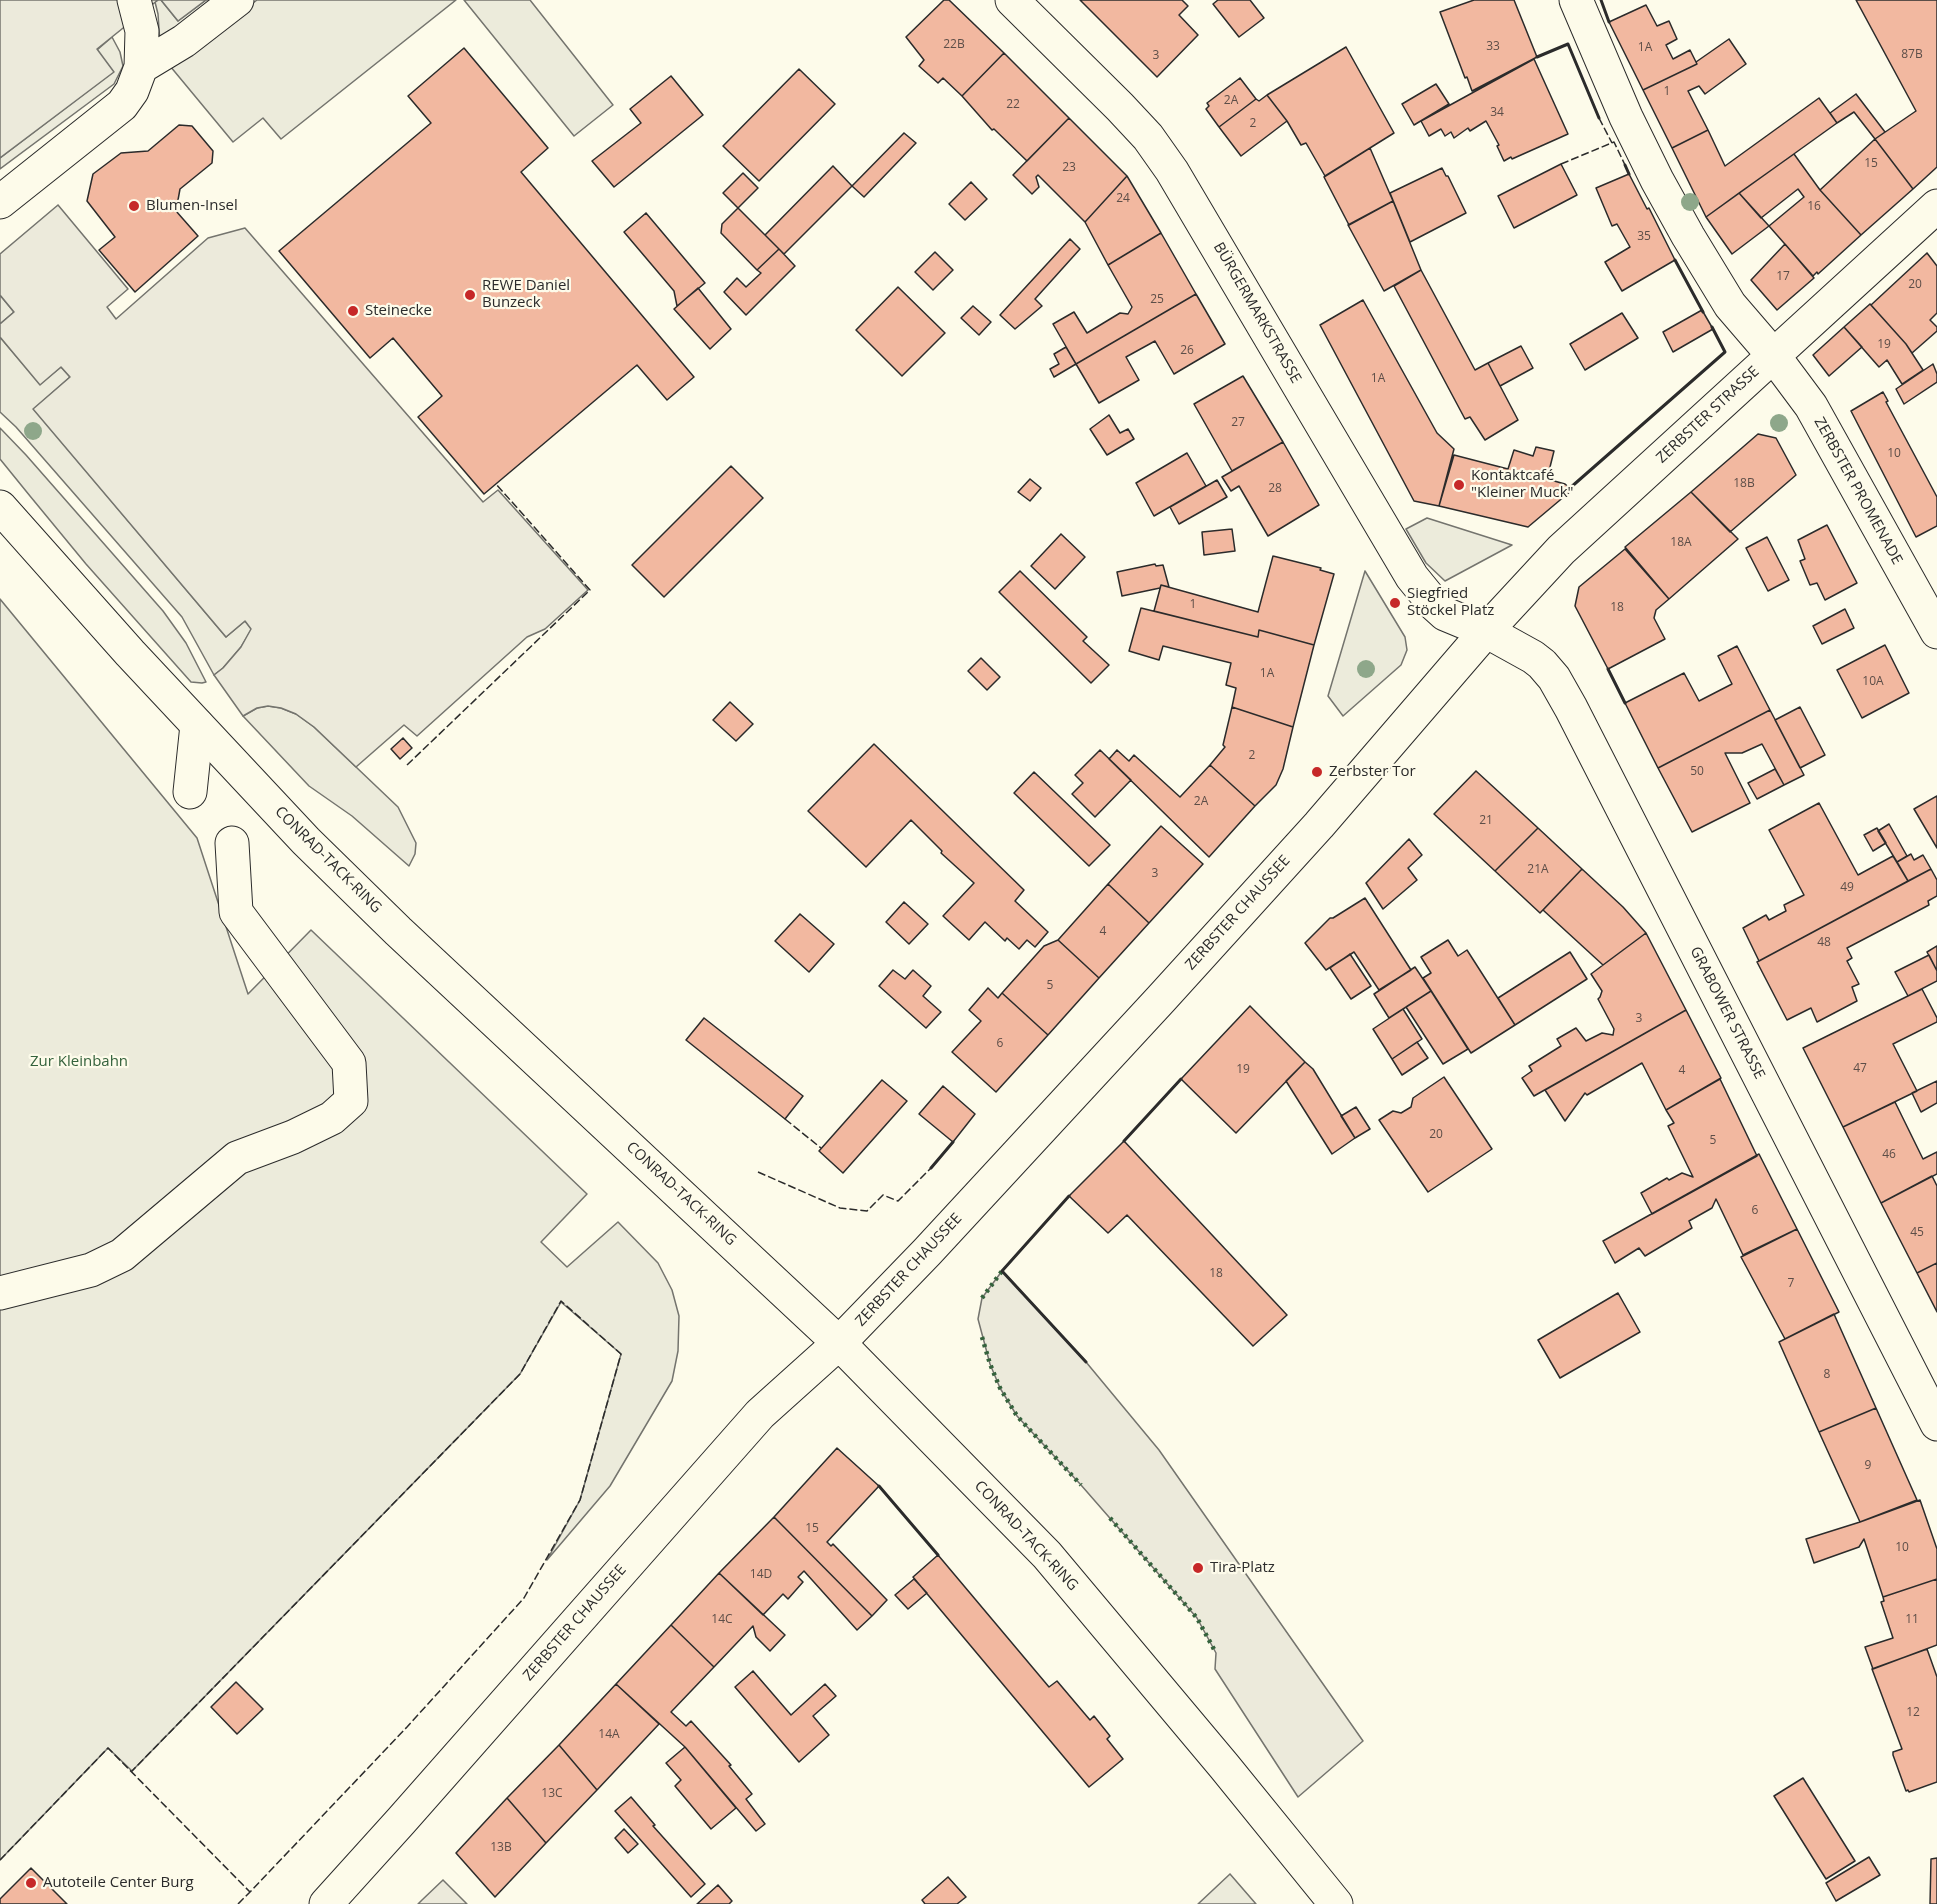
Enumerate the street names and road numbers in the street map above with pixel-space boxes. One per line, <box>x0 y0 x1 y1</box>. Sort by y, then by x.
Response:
street label: BÜRGERMARKSTRASSE <box>1209 239 1305 387</box>
street label: ZERBSTER STRASSE <box>1653 363 1763 467</box>
street label: ZERBSTER PROMENADE <box>1810 414 1906 568</box>
street label: CONRAD-TACK-RING <box>271 803 385 917</box>
street label: ZERBSTER CHAUSSEE <box>1182 852 1294 974</box>
street label: GRABOWER STRASSE <box>1686 944 1768 1082</box>
street label: CONRAD-TACK-RING <box>622 1138 740 1250</box>
street label: ZERBSTER CHAUSSEE <box>852 1210 966 1330</box>
street label: CONRAD-TACK-RING <box>970 1477 1082 1595</box>
street label: ZERBSTER CHAUSSEE <box>520 1561 630 1685</box>

